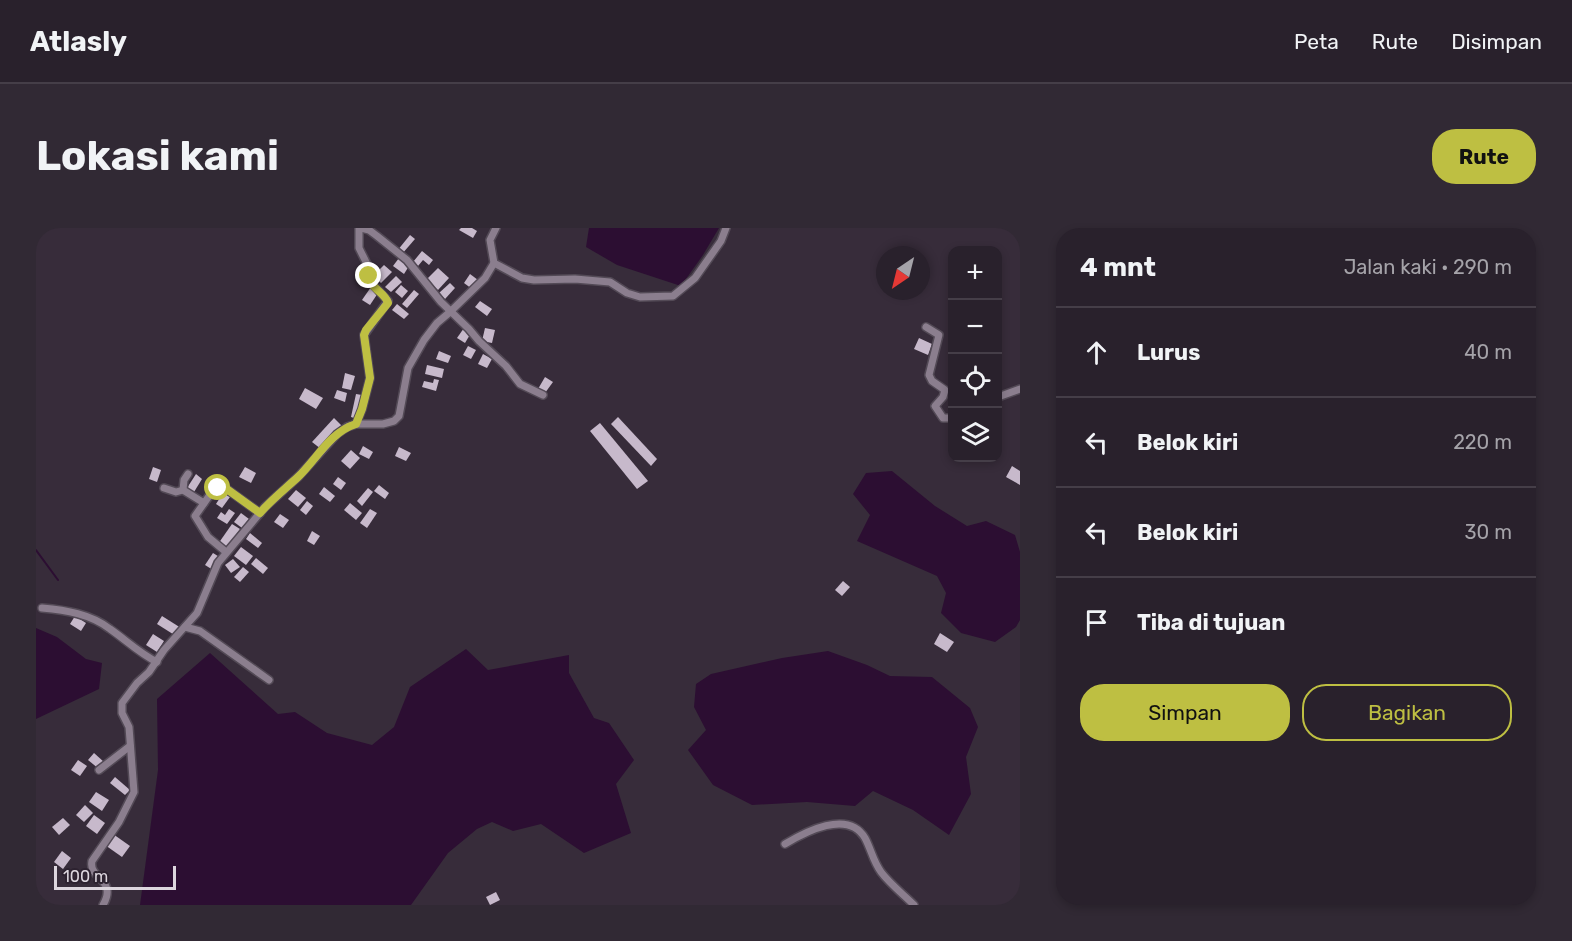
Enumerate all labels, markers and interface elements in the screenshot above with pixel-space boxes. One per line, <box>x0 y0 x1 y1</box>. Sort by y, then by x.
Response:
text: Atlasly <box>30 25 127 58</box>
text: Peta <box>1294 29 1339 54</box>
text: Rute <box>1372 29 1418 54</box>
text: Disimpan <box>1451 29 1542 54</box>
button: Rute <box>1432 129 1536 184</box>
text: Lokasi kami <box>36 131 279 181</box>
north arrow <box>876 246 930 300</box>
map controls <box>948 246 1002 462</box>
button: + <box>948 246 1002 300</box>
text: 4 mnt <box>1080 252 1156 283</box>
text: Jalan kaki · 290 m <box>1344 255 1512 279</box>
route end <box>355 262 381 288</box>
button: − <box>948 300 1002 354</box>
icon: ahead <box>1080 336 1113 369</box>
text: Lurus <box>1137 339 1200 366</box>
text: 40 m <box>1464 340 1512 364</box>
button: locate <box>948 354 1002 408</box>
button: layers <box>948 408 1002 462</box>
icon: left <box>1080 426 1113 459</box>
text: Belok kiri <box>1137 429 1238 456</box>
text: 220 m <box>1453 430 1512 454</box>
route start <box>204 474 230 500</box>
icon: left <box>1080 516 1113 549</box>
text: Belok kiri <box>1137 519 1238 546</box>
text: 30 m <box>1465 520 1512 544</box>
icon: arrive <box>1080 606 1113 639</box>
text: Tiba di tujuan <box>1137 609 1285 636</box>
button: Simpan <box>1080 684 1290 741</box>
button: Bagikan <box>1302 684 1512 741</box>
scale bar <box>54 863 176 890</box>
text: 100 m <box>63 867 108 886</box>

